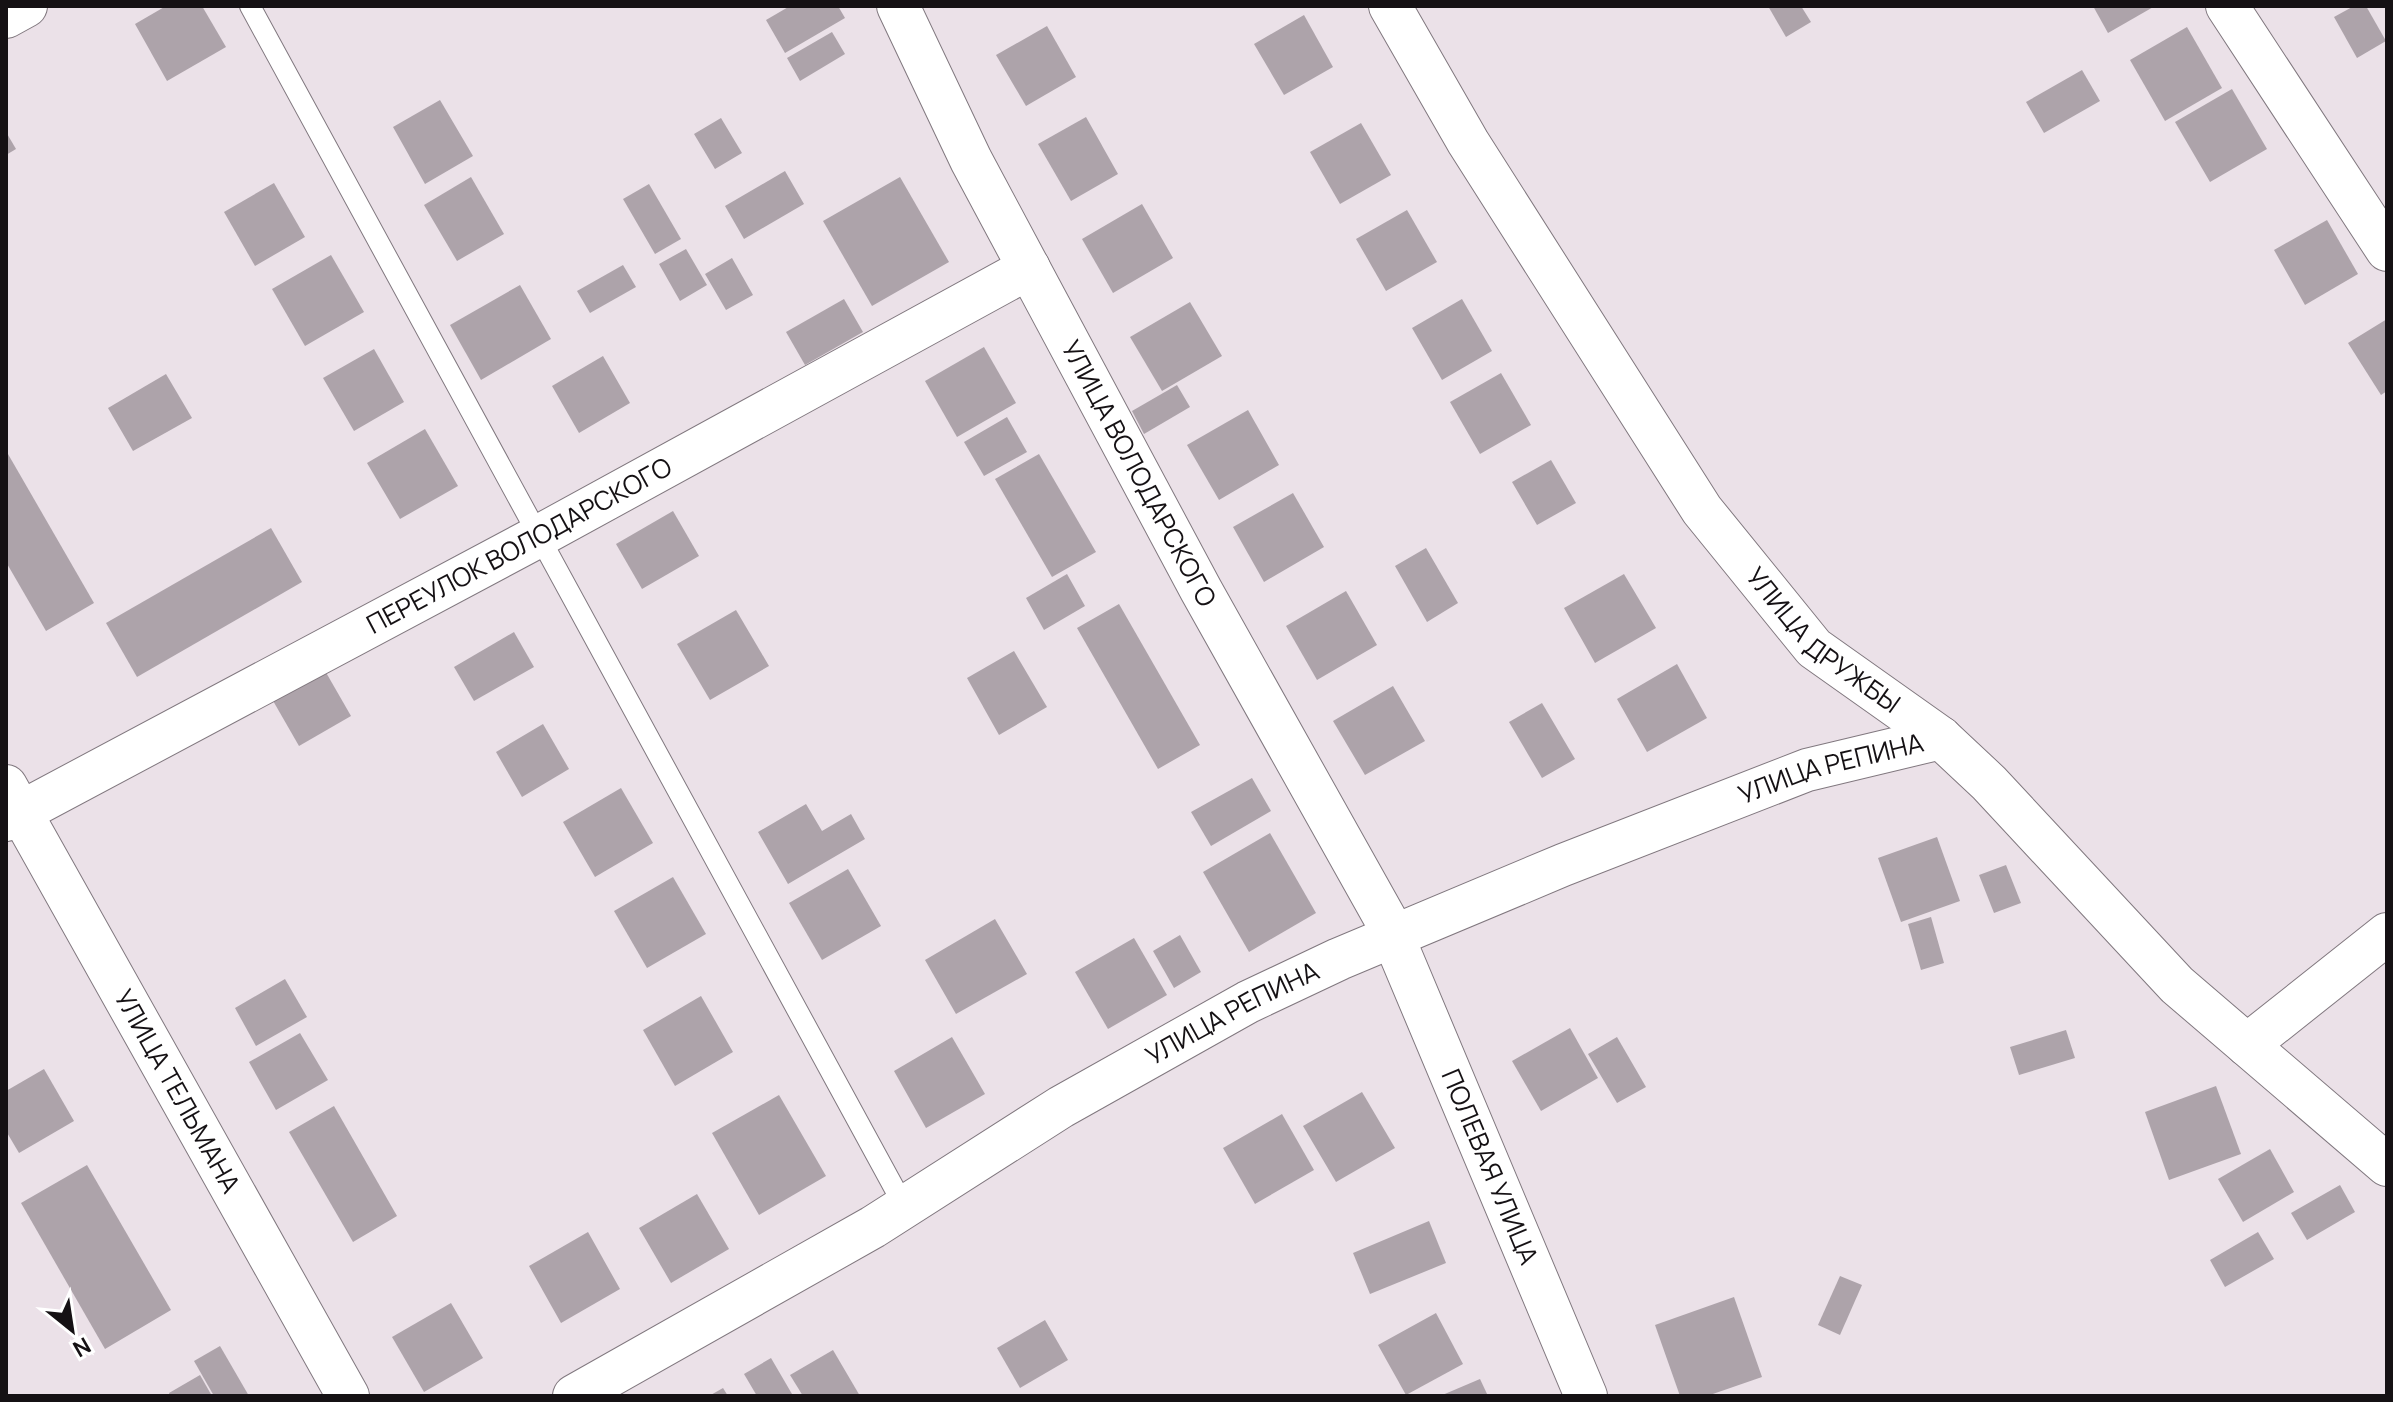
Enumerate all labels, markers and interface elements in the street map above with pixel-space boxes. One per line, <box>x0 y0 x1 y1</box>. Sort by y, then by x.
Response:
street label: УЛИЦА ВОЛОДАРСКОГО <box>1054 333 1226 613</box>
street label: ПЕРЕУЛОК ВОЛОДАРСКОГО <box>360 448 678 642</box>
street label: УЛИЦА ДРУЖБЫ <box>1738 559 1908 721</box>
street label: УЛИЦА РЕПИНА <box>1733 724 1927 812</box>
street label: УЛИЦА РЕПИНА <box>1139 952 1325 1073</box>
street label: УЛИЦА ТЕЛЬМАНА <box>107 983 249 1199</box>
street label: ПОЛЕВАЯ УЛИЦА <box>1434 1063 1548 1270</box>
north arrow <box>32 1290 112 1370</box>
text: N <box>68 1330 96 1364</box>

